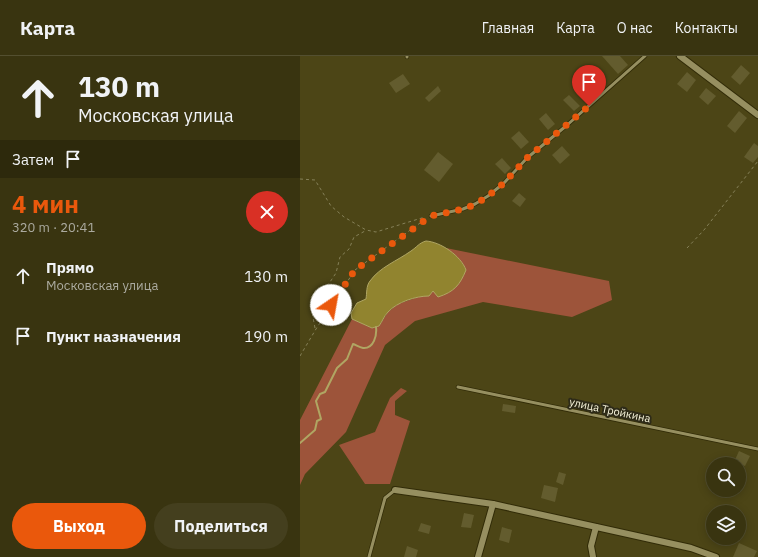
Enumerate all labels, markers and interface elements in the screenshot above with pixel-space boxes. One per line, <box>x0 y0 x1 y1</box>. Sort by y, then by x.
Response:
text: Карта <box>20 16 75 40</box>
text: Главная <box>482 19 534 37</box>
text: Карта <box>556 19 595 37</box>
text: О нас <box>617 19 653 37</box>
text: Контакты <box>675 19 738 37</box>
pin <box>572 65 606 106</box>
text: 130 m <box>78 68 160 105</box>
icon: arrive <box>578 71 600 93</box>
icon: ahead <box>12 72 64 124</box>
text: Московская улица <box>78 104 234 127</box>
icon: arrive <box>62 148 84 170</box>
text: Затем <box>12 150 54 169</box>
text: 4 мин <box>12 188 79 220</box>
button: close <box>246 191 288 233</box>
text: 320 m · 20:41 <box>12 219 95 236</box>
text: Прямо <box>46 258 94 277</box>
icon: ahead <box>12 265 34 287</box>
text: 130 m <box>244 267 288 286</box>
text: Московская улица <box>46 277 158 294</box>
position arrow <box>310 284 352 326</box>
icon: arrive <box>12 325 34 347</box>
text: Пункт назначения <box>46 327 181 346</box>
text: 190 m <box>244 327 288 346</box>
street label: улица Тройкина <box>568 395 652 425</box>
map controls <box>706 457 746 545</box>
button: search <box>706 457 746 497</box>
button: Выход <box>12 503 146 549</box>
button: Поделиться <box>154 503 288 549</box>
button: layers <box>706 505 746 545</box>

